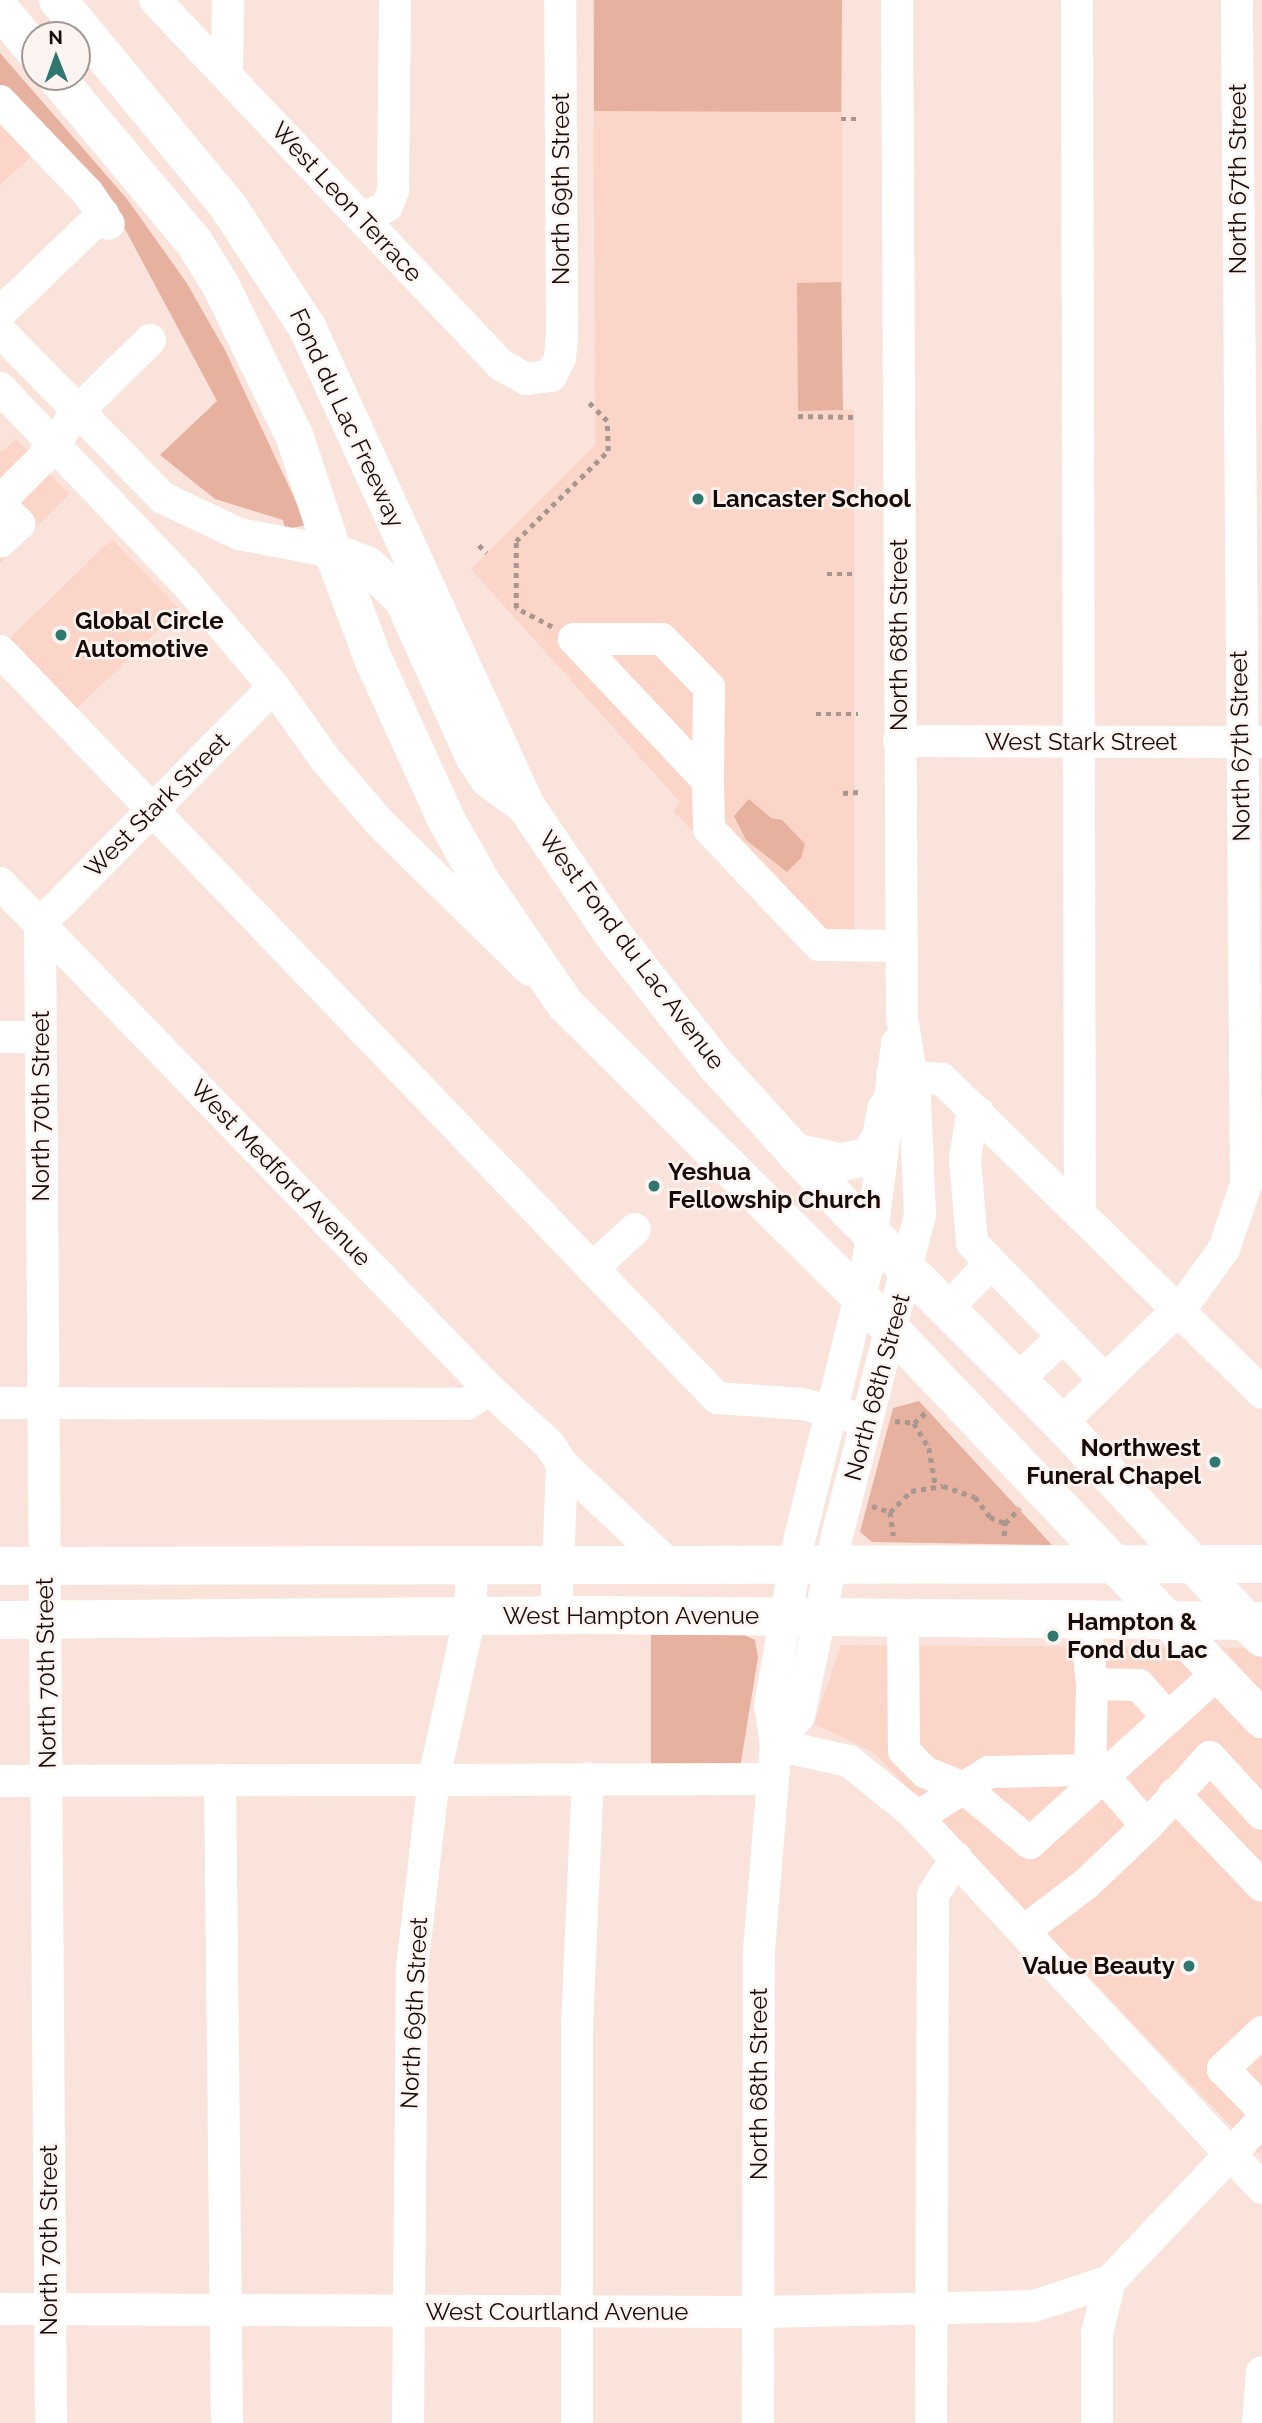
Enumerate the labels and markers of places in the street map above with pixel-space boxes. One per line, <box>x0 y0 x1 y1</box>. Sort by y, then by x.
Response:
place label: Lancaster School <box>712 485 911 513</box>
marker: Lancaster School <box>690 491 706 507</box>
place label: Global Circle Automotive <box>75 607 224 663</box>
marker: Global Circle Automotive <box>53 627 69 643</box>
place label: Yeshua Fellowship Church <box>668 1158 881 1214</box>
marker: Yeshua Fellowship Church <box>646 1178 662 1194</box>
place label: Northwest Funeral Chapel <box>1026 1434 1201 1490</box>
marker: Northwest Funeral Chapel <box>1207 1454 1223 1470</box>
place label: Hampton & Fond du Lac <box>1067 1608 1208 1664</box>
marker: Hampton & Fond du Lac <box>1045 1628 1061 1644</box>
place label: Value Beauty <box>1022 1952 1175 1980</box>
marker: Value Beauty <box>1181 1958 1197 1974</box>

